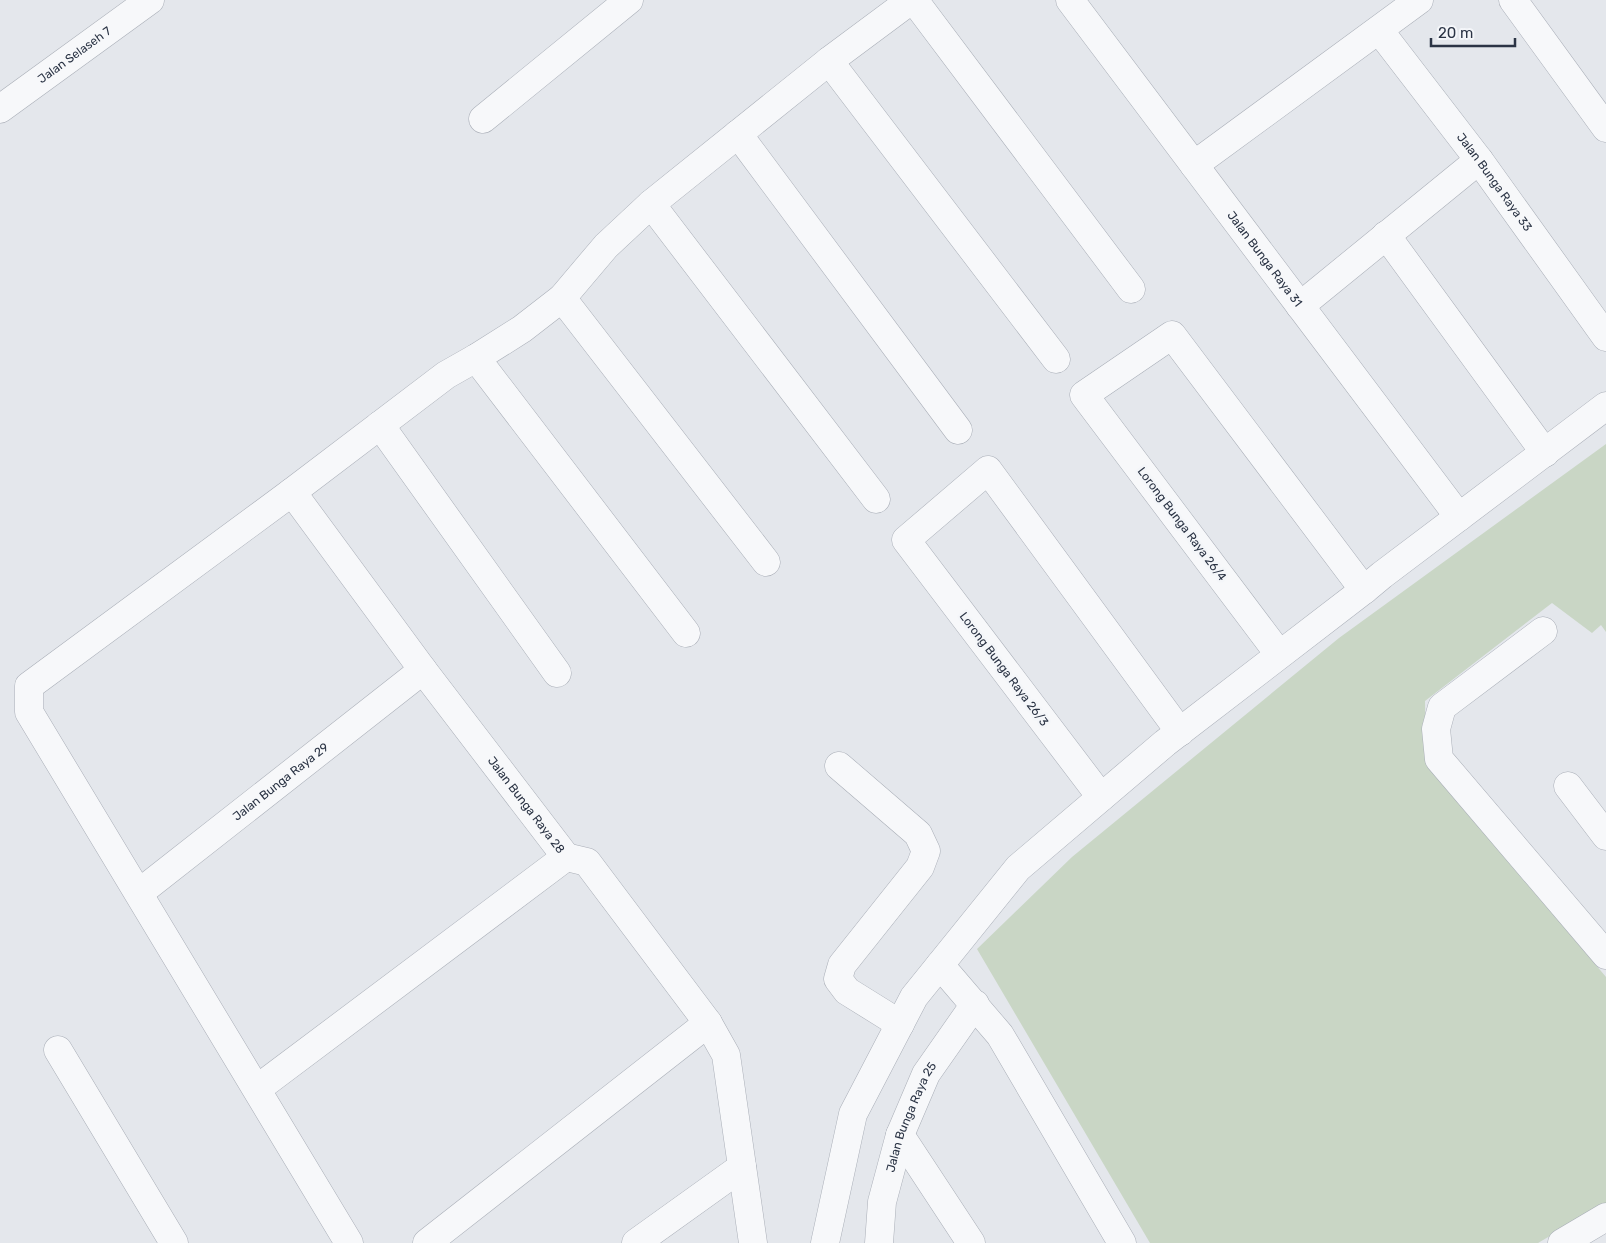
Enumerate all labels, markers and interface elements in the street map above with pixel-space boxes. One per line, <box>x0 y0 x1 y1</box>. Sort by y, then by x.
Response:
scale bar <box>1431 15 1515 47</box>
street label: Jalan Selaseh 7 <box>35 24 114 86</box>
text: 20 m <box>1438 24 1473 42</box>
street label: Jalan Bunga Raya 33 <box>1454 130 1535 234</box>
street label: Jalan Bunga Raya 31 <box>1224 208 1305 309</box>
street label: Lorong Bunga Raya 26/4 <box>1135 464 1230 584</box>
street label: Lorong Bunga Raya 26/3 <box>957 609 1051 729</box>
street label: Jalan Bunga Raya 29 <box>230 740 331 824</box>
street label: Jalan Bunga Raya 28 <box>485 754 568 856</box>
street label: Jalan Bunga Raya 25 <box>883 1059 939 1174</box>

